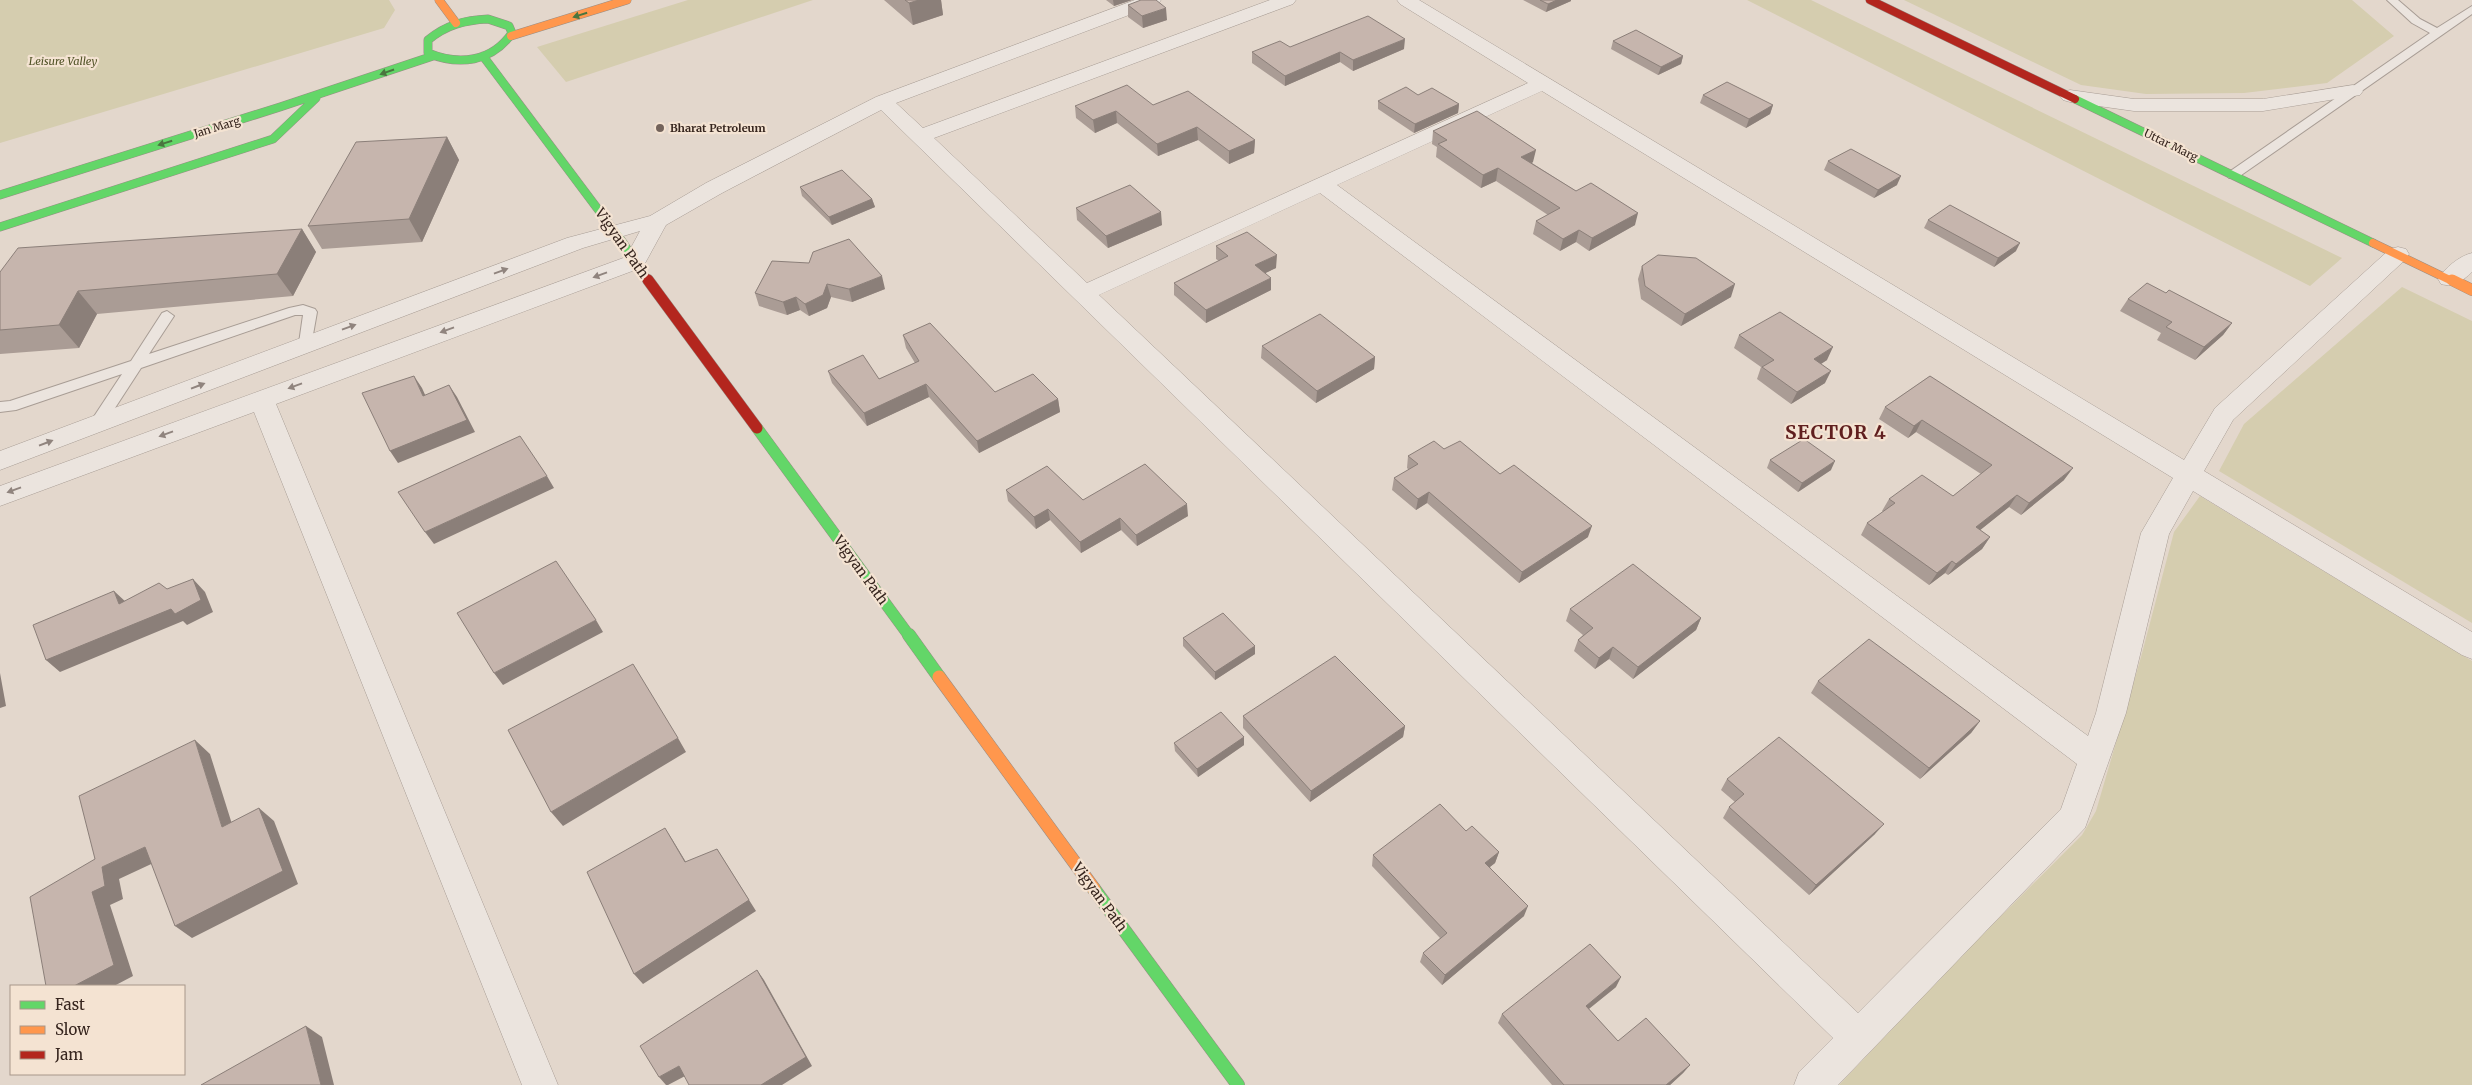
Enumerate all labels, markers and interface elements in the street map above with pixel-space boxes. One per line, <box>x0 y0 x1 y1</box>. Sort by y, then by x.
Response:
one-way arrow <box>573 11 588 19</box>
park label: Leisure Valley <box>29 54 97 68</box>
one-way arrow <box>379 69 394 76</box>
street label: Jan Marg <box>191 113 242 141</box>
place label: Bharat Petroleum <box>670 121 766 135</box>
marker: Bharat Petroleum <box>654 122 666 134</box>
street label: Uttar Marg <box>2142 126 2201 164</box>
one-way arrow <box>158 140 173 147</box>
street label: Vigyan Path <box>591 204 653 281</box>
one-way arrow <box>494 267 509 274</box>
one-way arrow <box>592 271 607 279</box>
one-way arrow <box>342 323 357 331</box>
one-way arrow <box>440 327 455 334</box>
one-way arrow <box>190 382 205 389</box>
one-way arrow <box>287 382 302 390</box>
district label: SECTOR 4 <box>1785 420 1887 444</box>
one-way arrow <box>158 430 173 438</box>
one-way arrow <box>38 439 53 447</box>
one-way arrow <box>7 487 21 495</box>
street label: Vigyan Path <box>829 531 892 608</box>
street label: Vigyan Path <box>1068 858 1131 935</box>
legend <box>10 985 185 1075</box>
text: Fast <box>55 995 85 1014</box>
text: Slow <box>55 1020 90 1039</box>
text: Jam <box>54 1045 83 1064</box>

